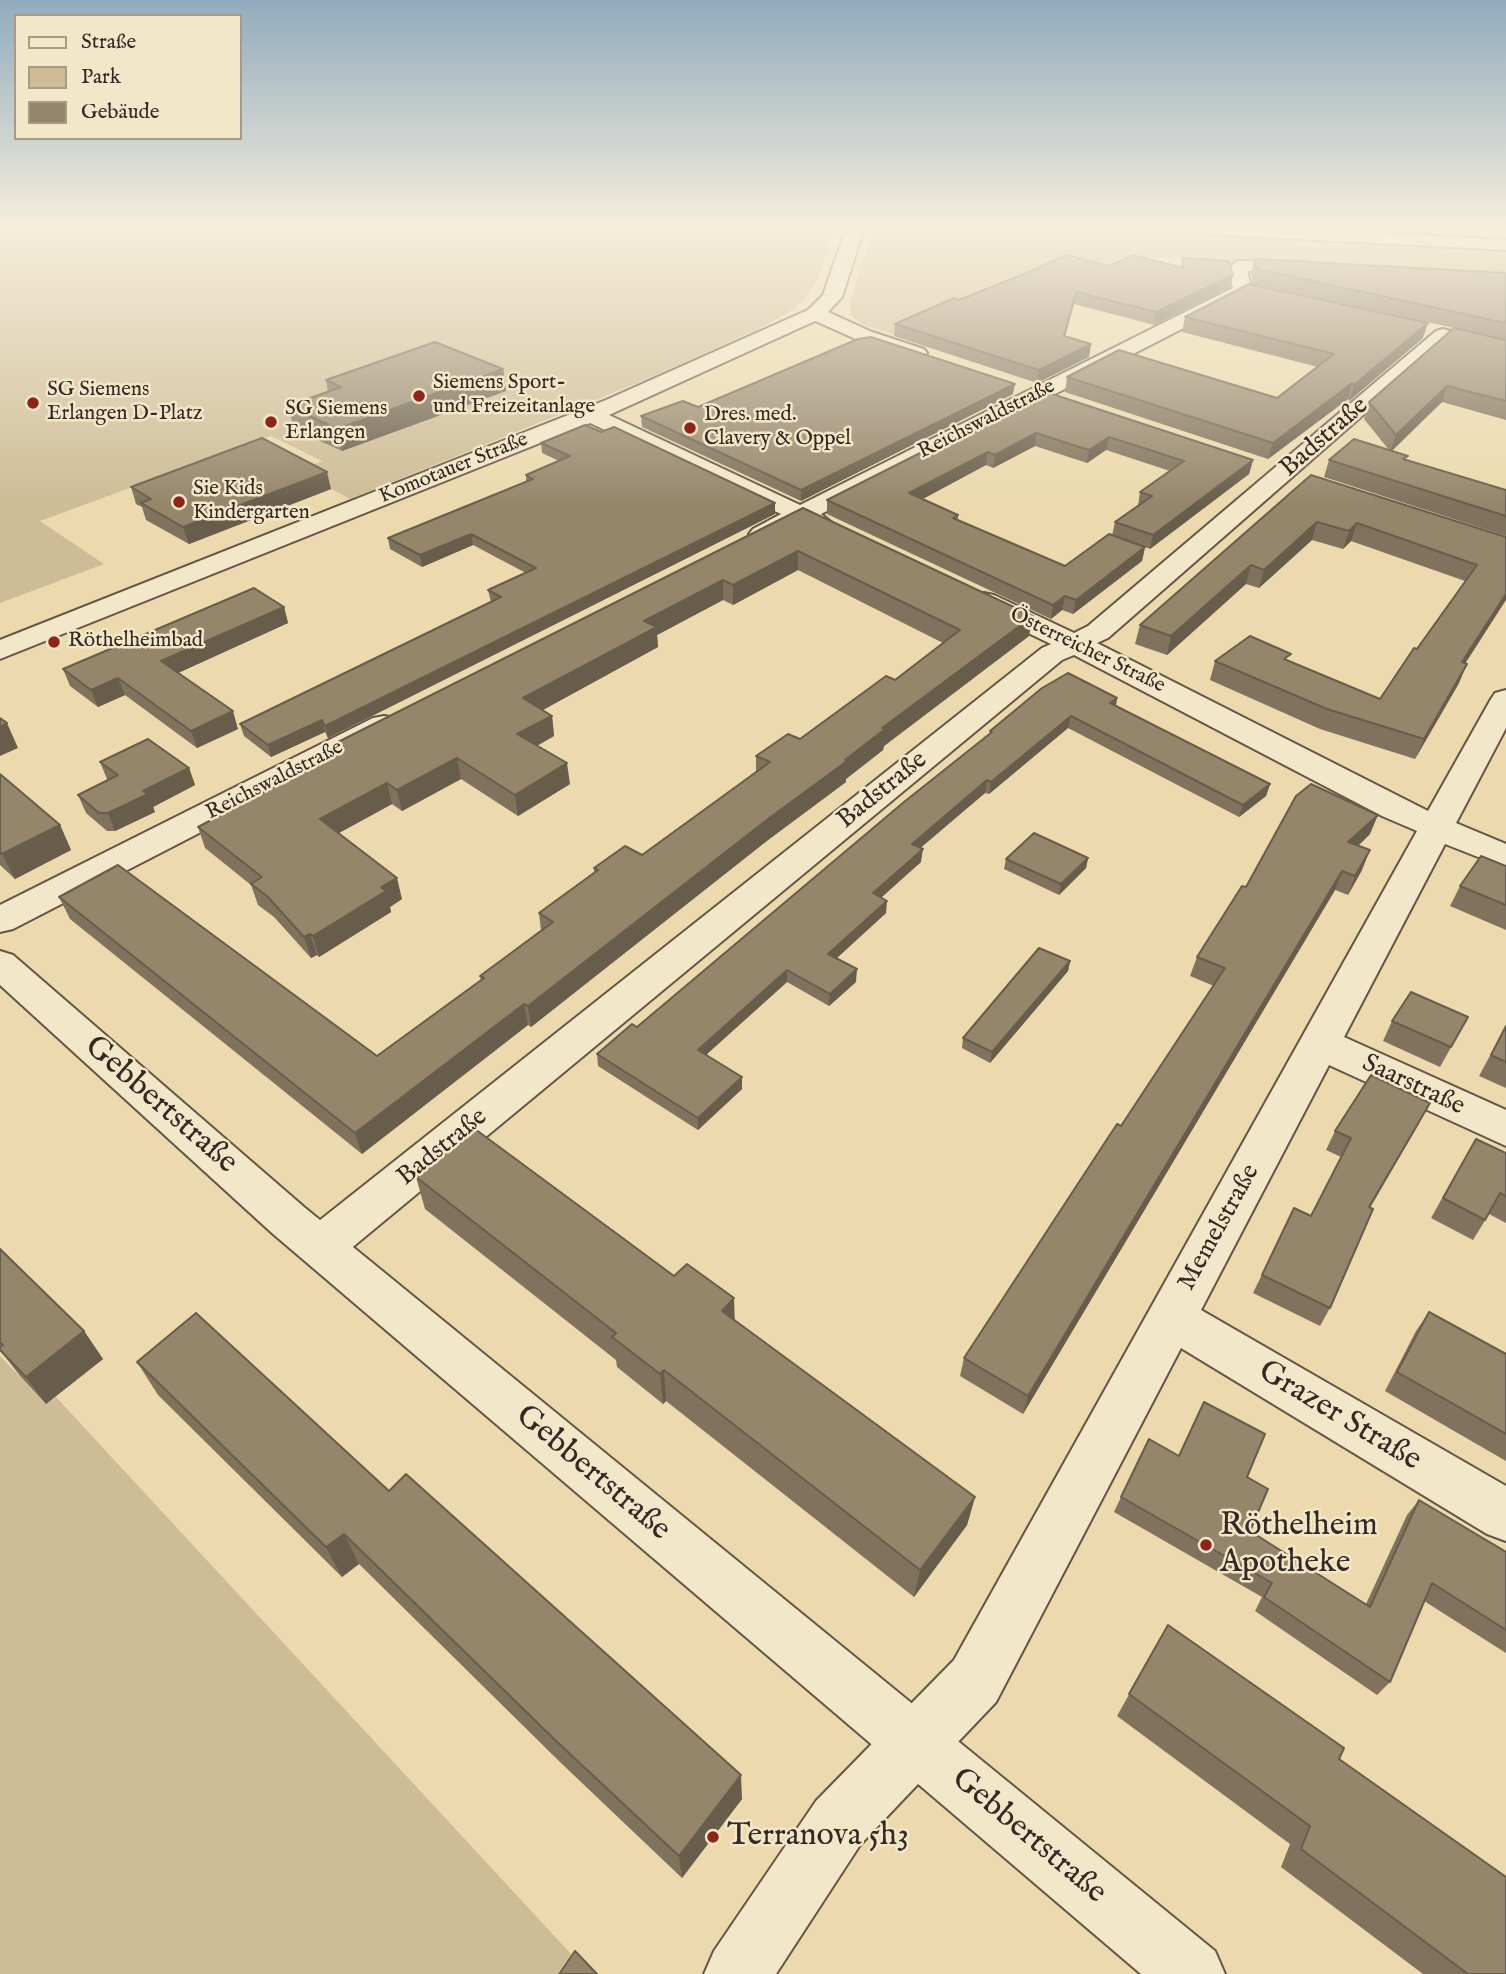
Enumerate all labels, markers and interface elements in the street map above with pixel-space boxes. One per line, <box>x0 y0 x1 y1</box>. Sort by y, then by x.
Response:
legend <box>14 14 242 140</box>
text: Straße <box>81 29 136 56</box>
text: Park <box>81 64 121 91</box>
text: Gebäude <box>81 99 159 126</box>
place label: Siemens Sport- und Freizeitanlage <box>433 371 595 421</box>
street label: Reichswaldstraße <box>914 375 1060 465</box>
place label: SG Siemens Erlangen D-Platz <box>47 378 203 428</box>
marker: Siemens Sport- und Freizeitanlage <box>411 388 427 404</box>
street label: Badstraße <box>1275 391 1375 485</box>
marker: SG Siemens Erlangen D-Platz <box>25 395 41 411</box>
place label: SG Siemens Erlangen <box>285 397 387 447</box>
place label: Dres. med. Clavery & Oppel <box>704 403 851 453</box>
marker: SG Siemens Erlangen <box>263 414 279 430</box>
marker: Dres. med. Clavery & Oppel <box>682 420 698 436</box>
street label: Komotauer Straße <box>376 428 532 510</box>
place label: Sie Kids Kindergarten <box>193 477 310 527</box>
marker: Sie Kids Kindergarten <box>171 494 187 510</box>
street label: Österreicher Straße <box>1005 603 1169 699</box>
place label: Röthelheimbad <box>68 629 203 655</box>
marker: Röthelheimbad <box>46 634 62 650</box>
street label: Reichswaldstraße <box>202 736 348 826</box>
street label: Badstraße <box>832 745 934 837</box>
street label: Gebbertstraße <box>75 1029 245 1183</box>
street label: Saarstraße <box>1357 1049 1469 1123</box>
street label: Badstraße <box>392 1102 494 1194</box>
street label: Memelstraße <box>1173 1159 1267 1297</box>
street label: Grazer Straße <box>1251 1353 1427 1481</box>
street label: Gebbertstraße <box>507 1398 677 1550</box>
place label: Röthelheim Apotheke <box>1220 1508 1378 1583</box>
marker: Röthelheim Apotheke <box>1198 1537 1214 1553</box>
street label: Gebbertstraße <box>943 1761 1113 1913</box>
place label: Terranova 5h3 <box>727 1818 909 1856</box>
marker: Terranova 5h3 <box>705 1829 721 1845</box>

